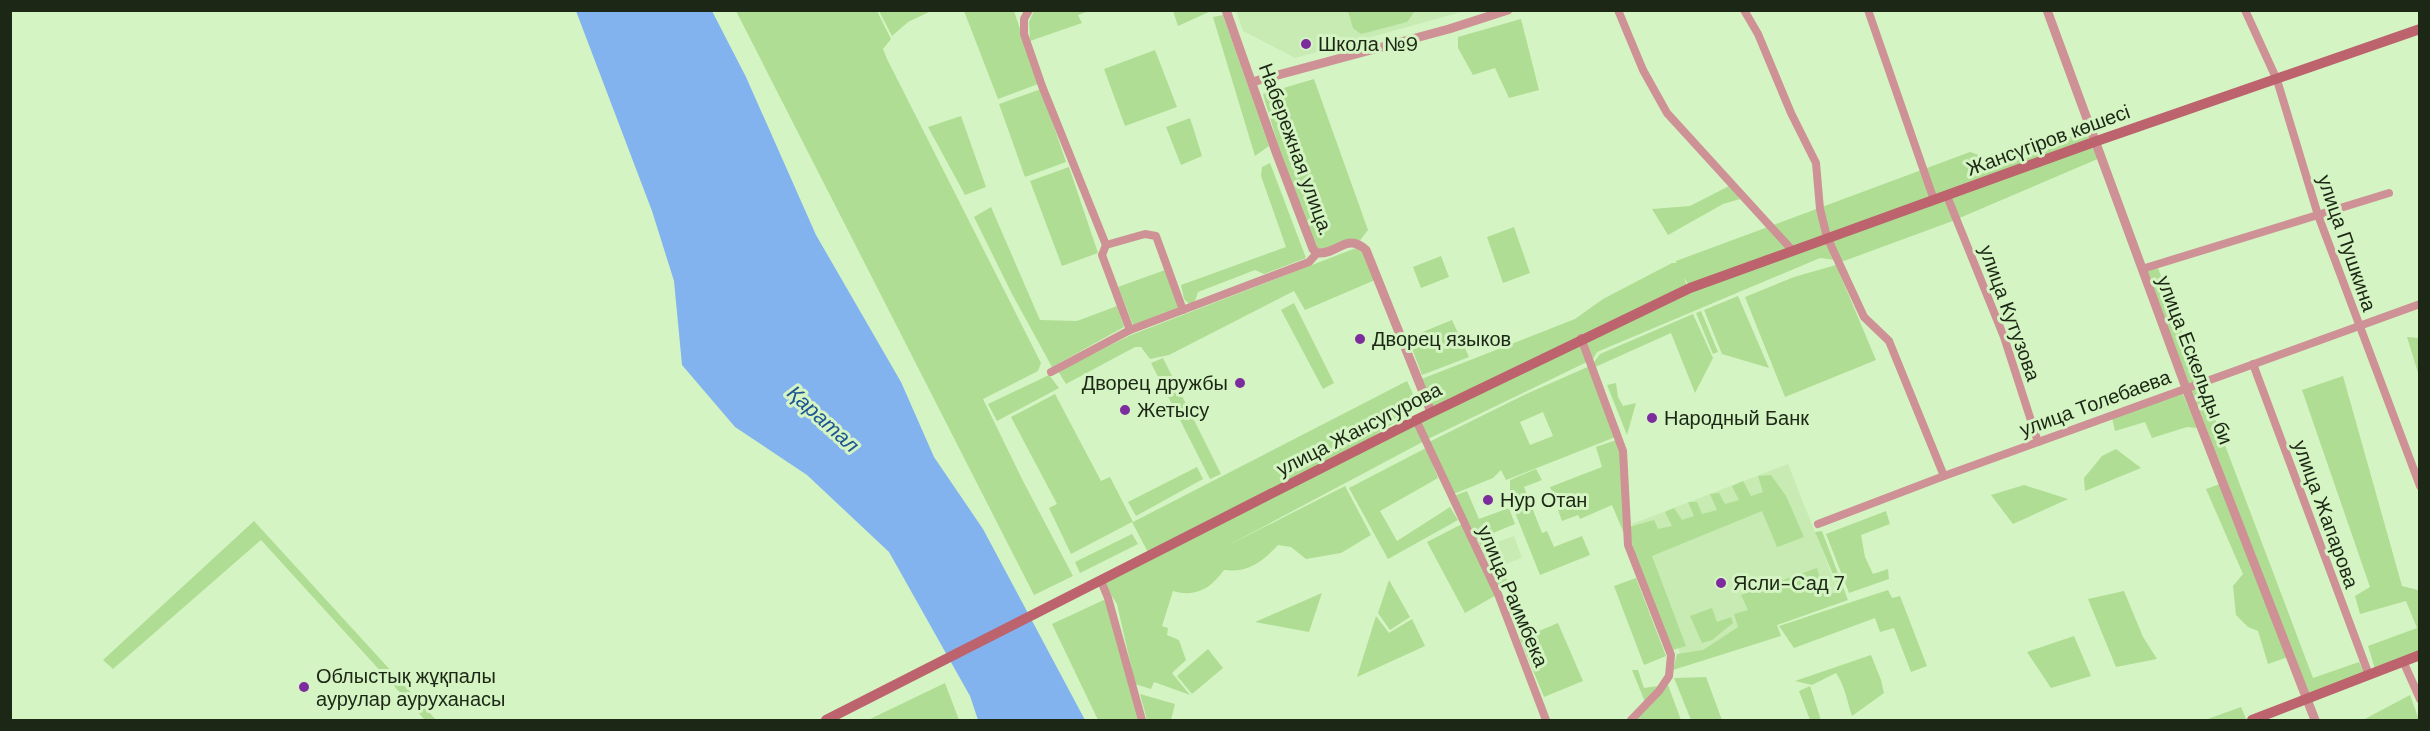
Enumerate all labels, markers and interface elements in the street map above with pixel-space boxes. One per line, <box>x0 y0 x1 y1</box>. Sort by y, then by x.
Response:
place label: Школа №9 <box>1318 31 1418 57</box>
marker: Школа №9 <box>1299 37 1313 51</box>
street label: Набережная улица. <box>1253 60 1339 238</box>
street label: Жансүгіров көшесі <box>1963 98 2133 182</box>
street label: улица Пушкина <box>2311 171 2383 316</box>
street label: улица Кутузова <box>1973 241 2047 385</box>
street label: улица Ескельды би <box>2151 272 2239 448</box>
place label: Дворец языков <box>1372 326 1511 352</box>
marker: Дворец языков <box>1353 332 1367 346</box>
street label: улица Толебаева <box>2016 363 2175 442</box>
place label: Дворец дружбы <box>1082 370 1228 396</box>
marker: Дворец дружбы <box>1233 376 1247 390</box>
street label: улица Жансугурова <box>1272 376 1447 482</box>
water label: Қаратал <box>781 379 865 459</box>
place label: Жетысу <box>1137 397 1209 423</box>
marker: Жетысу <box>1118 403 1132 417</box>
place label: Народный Банк <box>1664 405 1809 431</box>
marker: Народный Банк <box>1645 411 1659 425</box>
street label: улица Жапарова <box>2287 436 2365 592</box>
place label: Нур Отан <box>1500 487 1587 513</box>
marker: Нур Отан <box>1481 493 1495 507</box>
street label: улица Раимбека <box>1471 521 1555 672</box>
place label: Ясли-Сад 7 <box>1733 570 1845 596</box>
marker: Ясли-Сад 7 <box>1714 576 1728 590</box>
place label: Облыстық жұқпалы аурулар ауруханасы <box>316 663 505 712</box>
marker: Облыстық жұқпалы аурулар ауруханасы <box>297 680 311 694</box>

